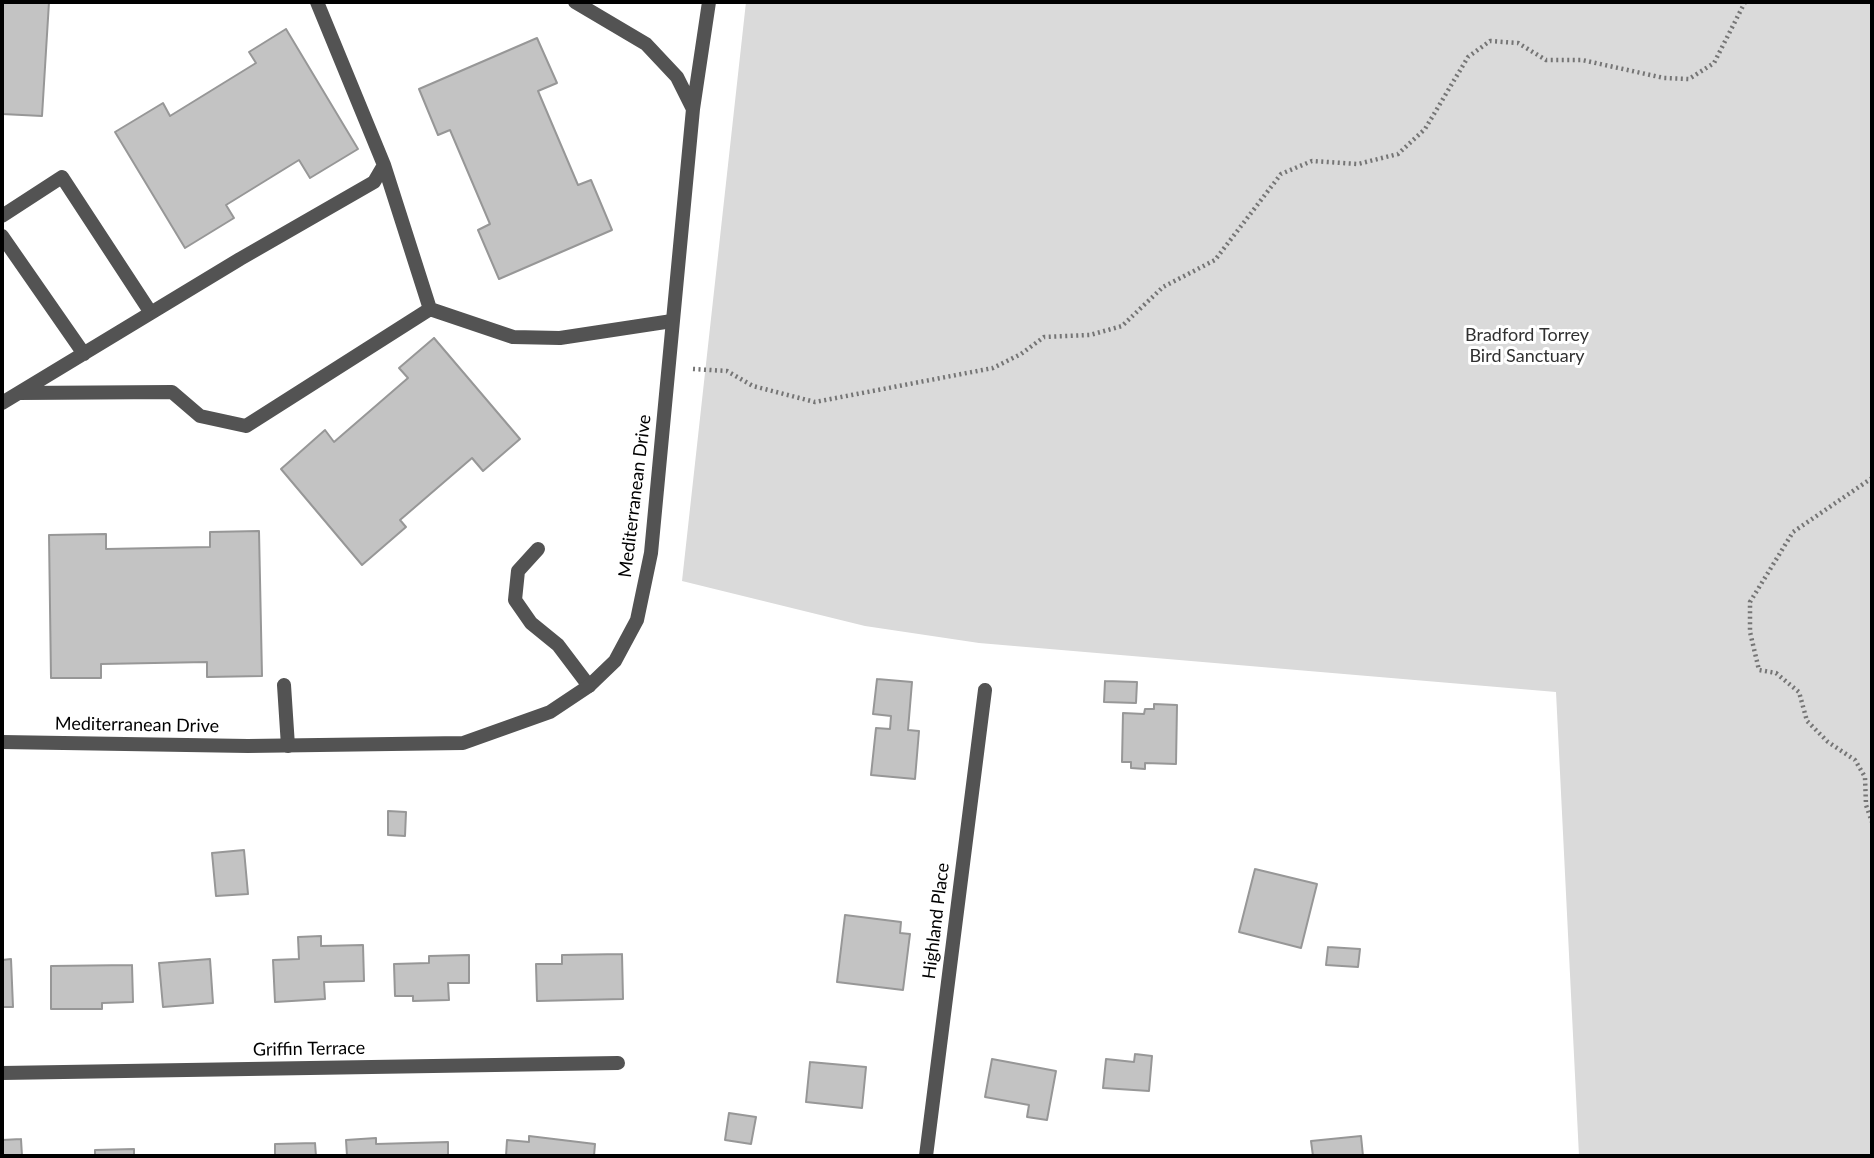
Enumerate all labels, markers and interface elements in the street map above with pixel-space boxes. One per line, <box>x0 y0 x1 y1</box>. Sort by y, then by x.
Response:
park label: Bradford Torrey Bird Sanctuary <box>1465 324 1589 366</box>
street label: Mediterranean Drive <box>614 413 656 579</box>
street label: Mediterranean Drive <box>55 713 219 737</box>
street label: Highland Place <box>918 862 954 980</box>
street label: Griffin Terrace <box>253 1037 365 1061</box>

